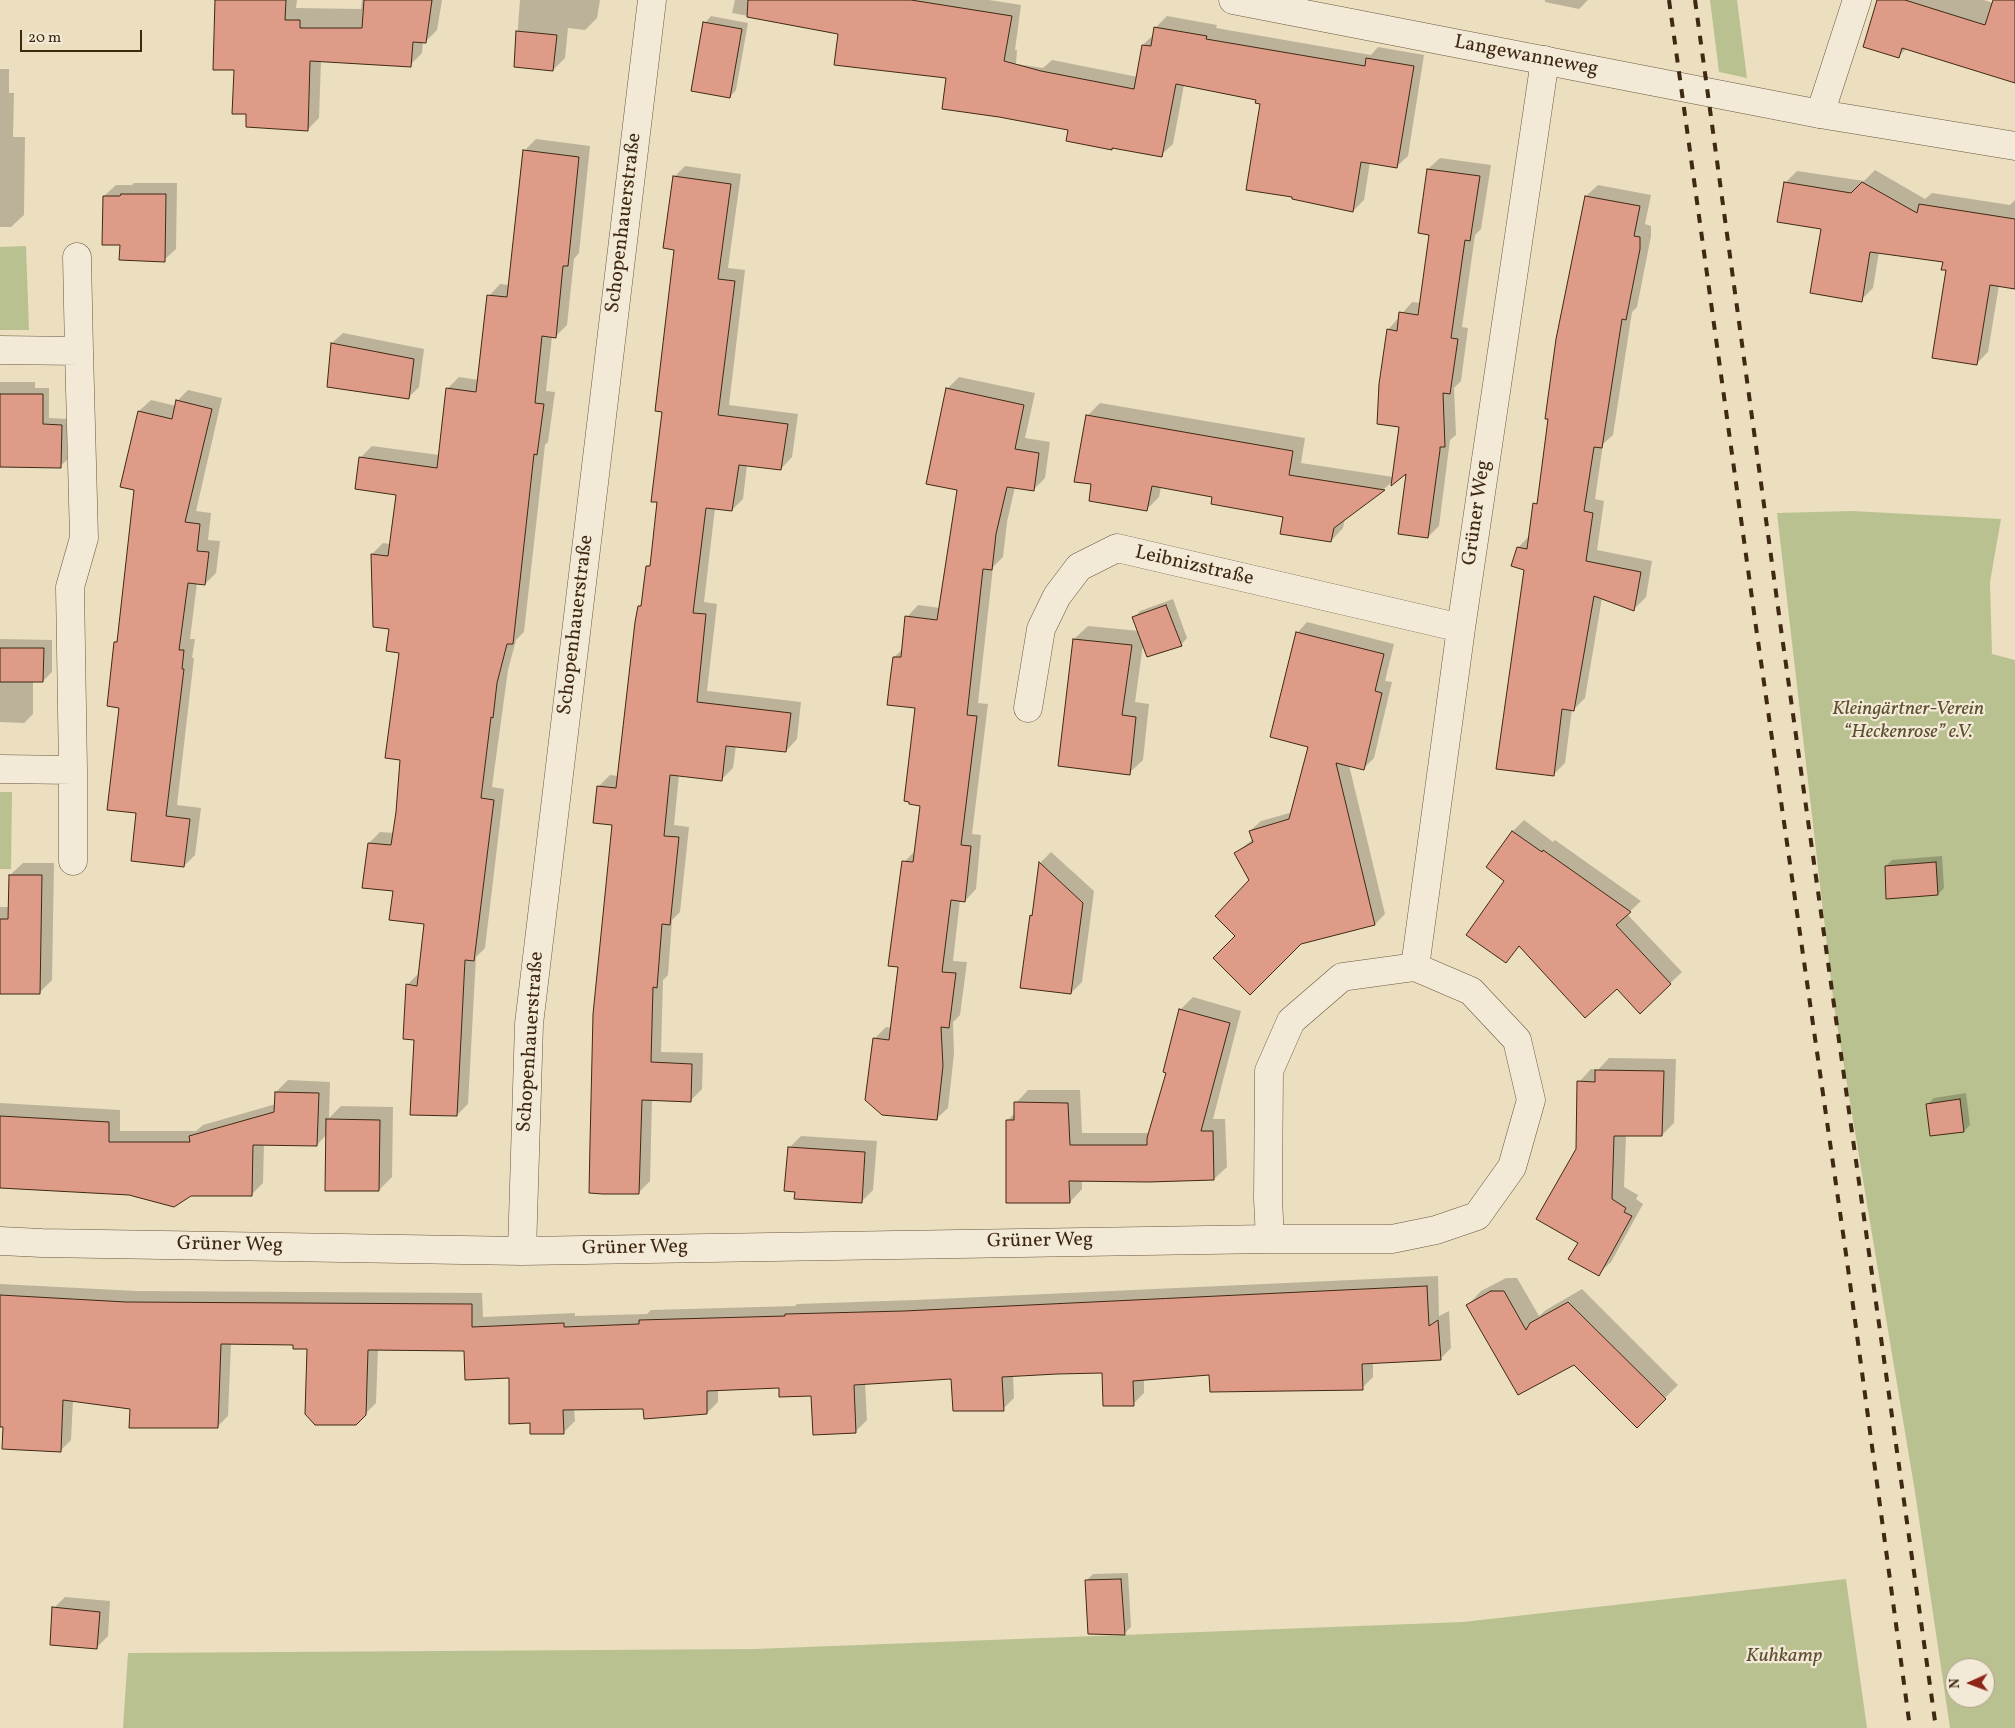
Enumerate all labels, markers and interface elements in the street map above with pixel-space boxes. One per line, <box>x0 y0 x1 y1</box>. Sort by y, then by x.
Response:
scale bar <box>22 20 145 52</box>
text: 20 m <box>28 28 61 49</box>
street label: Langewanneweg <box>1452 31 1600 83</box>
street label: Schopenhauerstraße <box>602 132 648 314</box>
street label: Grüner Weg <box>1459 459 1497 567</box>
street label: Schopenhauerstraße <box>554 534 600 716</box>
street label: Leibnizstraße <box>1132 542 1256 592</box>
park label: Kleingärtner-Verein “Heckenrose” e.V. <box>1832 698 1984 745</box>
street label: Schopenhauerstraße <box>514 951 550 1133</box>
street label: Grüner Weg <box>987 1229 1093 1255</box>
street label: Grüner Weg <box>177 1233 283 1259</box>
street label: Grüner Weg <box>582 1236 688 1262</box>
park label: Kuhkamp <box>1746 1645 1822 1669</box>
north arrow <box>1945 1658 1995 1708</box>
text: N <box>1946 1678 1965 1689</box>

